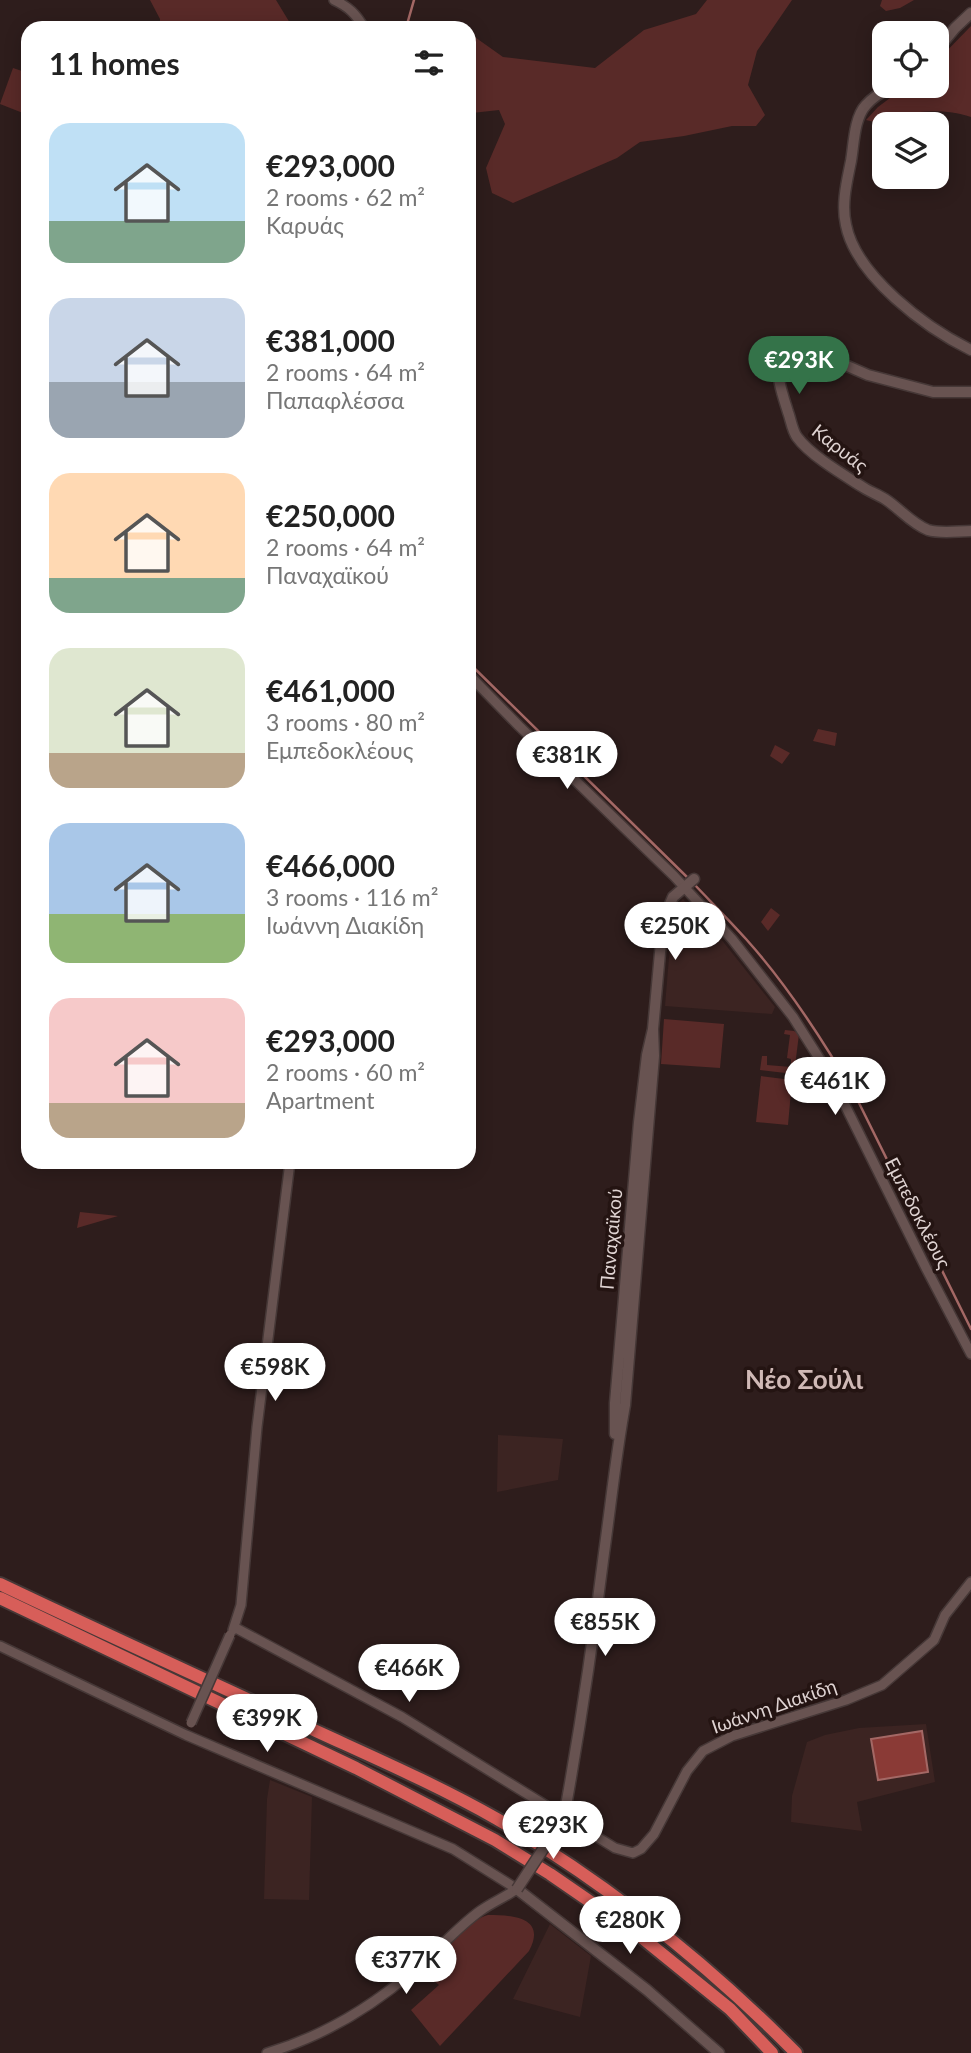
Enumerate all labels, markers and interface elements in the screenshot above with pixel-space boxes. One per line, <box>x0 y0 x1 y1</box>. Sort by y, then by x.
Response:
map controls <box>872 21 949 189</box>
button: locate <box>872 21 949 98</box>
icon: filters <box>410 44 448 82</box>
text: 11 homes <box>49 45 180 81</box>
button: layers <box>872 112 949 189</box>
text: €293,000 <box>266 147 395 183</box>
icon: home <box>105 151 189 235</box>
text: 2 rooms · 62 m² <box>266 183 425 211</box>
text: Καρυάς <box>266 211 344 239</box>
text: €381,000 <box>266 322 395 358</box>
icon: home <box>105 326 189 410</box>
pin: €293K <box>750 336 848 396</box>
text: €293K <box>764 345 834 373</box>
text: 2 rooms · 64 m² <box>266 358 425 386</box>
text: Παπαφλέσσα <box>266 386 404 414</box>
street label: Καρυάς <box>808 419 873 477</box>
text: €250,000 <box>266 497 395 533</box>
icon: home <box>105 501 189 585</box>
text: 2 rooms · 64 m² <box>266 533 425 561</box>
text: Παναχαϊκού <box>266 561 389 589</box>
text: €461,000 <box>266 672 395 708</box>
icon: home <box>105 676 189 760</box>
text: 3 rooms · 80 m² <box>266 708 425 736</box>
pin: €381K <box>518 732 616 791</box>
text: Εμπεδοκλέους <box>266 736 413 764</box>
text: €381K <box>532 740 602 768</box>
text: €466,000 <box>266 847 395 883</box>
icon: home <box>105 851 189 935</box>
text: 3 rooms · 116 m² <box>266 883 438 911</box>
pin: €250K <box>626 902 724 962</box>
text: Ιωάννη Διακίδη <box>266 911 424 939</box>
text: €250K <box>640 911 710 939</box>
text: €293,000 <box>266 1022 395 1058</box>
icon: home <box>105 1026 189 1110</box>
text: 2 rooms · 60 m² <box>266 1058 425 1086</box>
pin: €461K <box>786 1058 884 1117</box>
text: €461K <box>800 1066 870 1094</box>
text: Apartment <box>266 1086 374 1114</box>
street label: Εμπεδοκλέους <box>881 1153 956 1272</box>
street label: Παναχαϊκού <box>595 1187 626 1291</box>
pin: €598K <box>226 1344 324 1403</box>
text: €598K <box>240 1352 310 1380</box>
district label: Νέο Σούλι <box>745 1363 864 1395</box>
pin: €855K <box>556 1598 654 1658</box>
text: €855K <box>570 1607 640 1635</box>
pin: €466K <box>360 1644 458 1704</box>
text: €466K <box>374 1653 444 1681</box>
street label: Ιωάννη Διακίδη <box>708 1673 839 1738</box>
pin: €399K <box>218 1694 316 1754</box>
text: €399K <box>232 1703 302 1731</box>
pin: €293K <box>504 1801 602 1861</box>
text: €293K <box>518 1810 588 1838</box>
pin: €280K <box>581 1896 679 1956</box>
text: €280K <box>595 1905 665 1933</box>
pin: €377K <box>357 1937 455 1996</box>
text: €377K <box>371 1945 441 1973</box>

